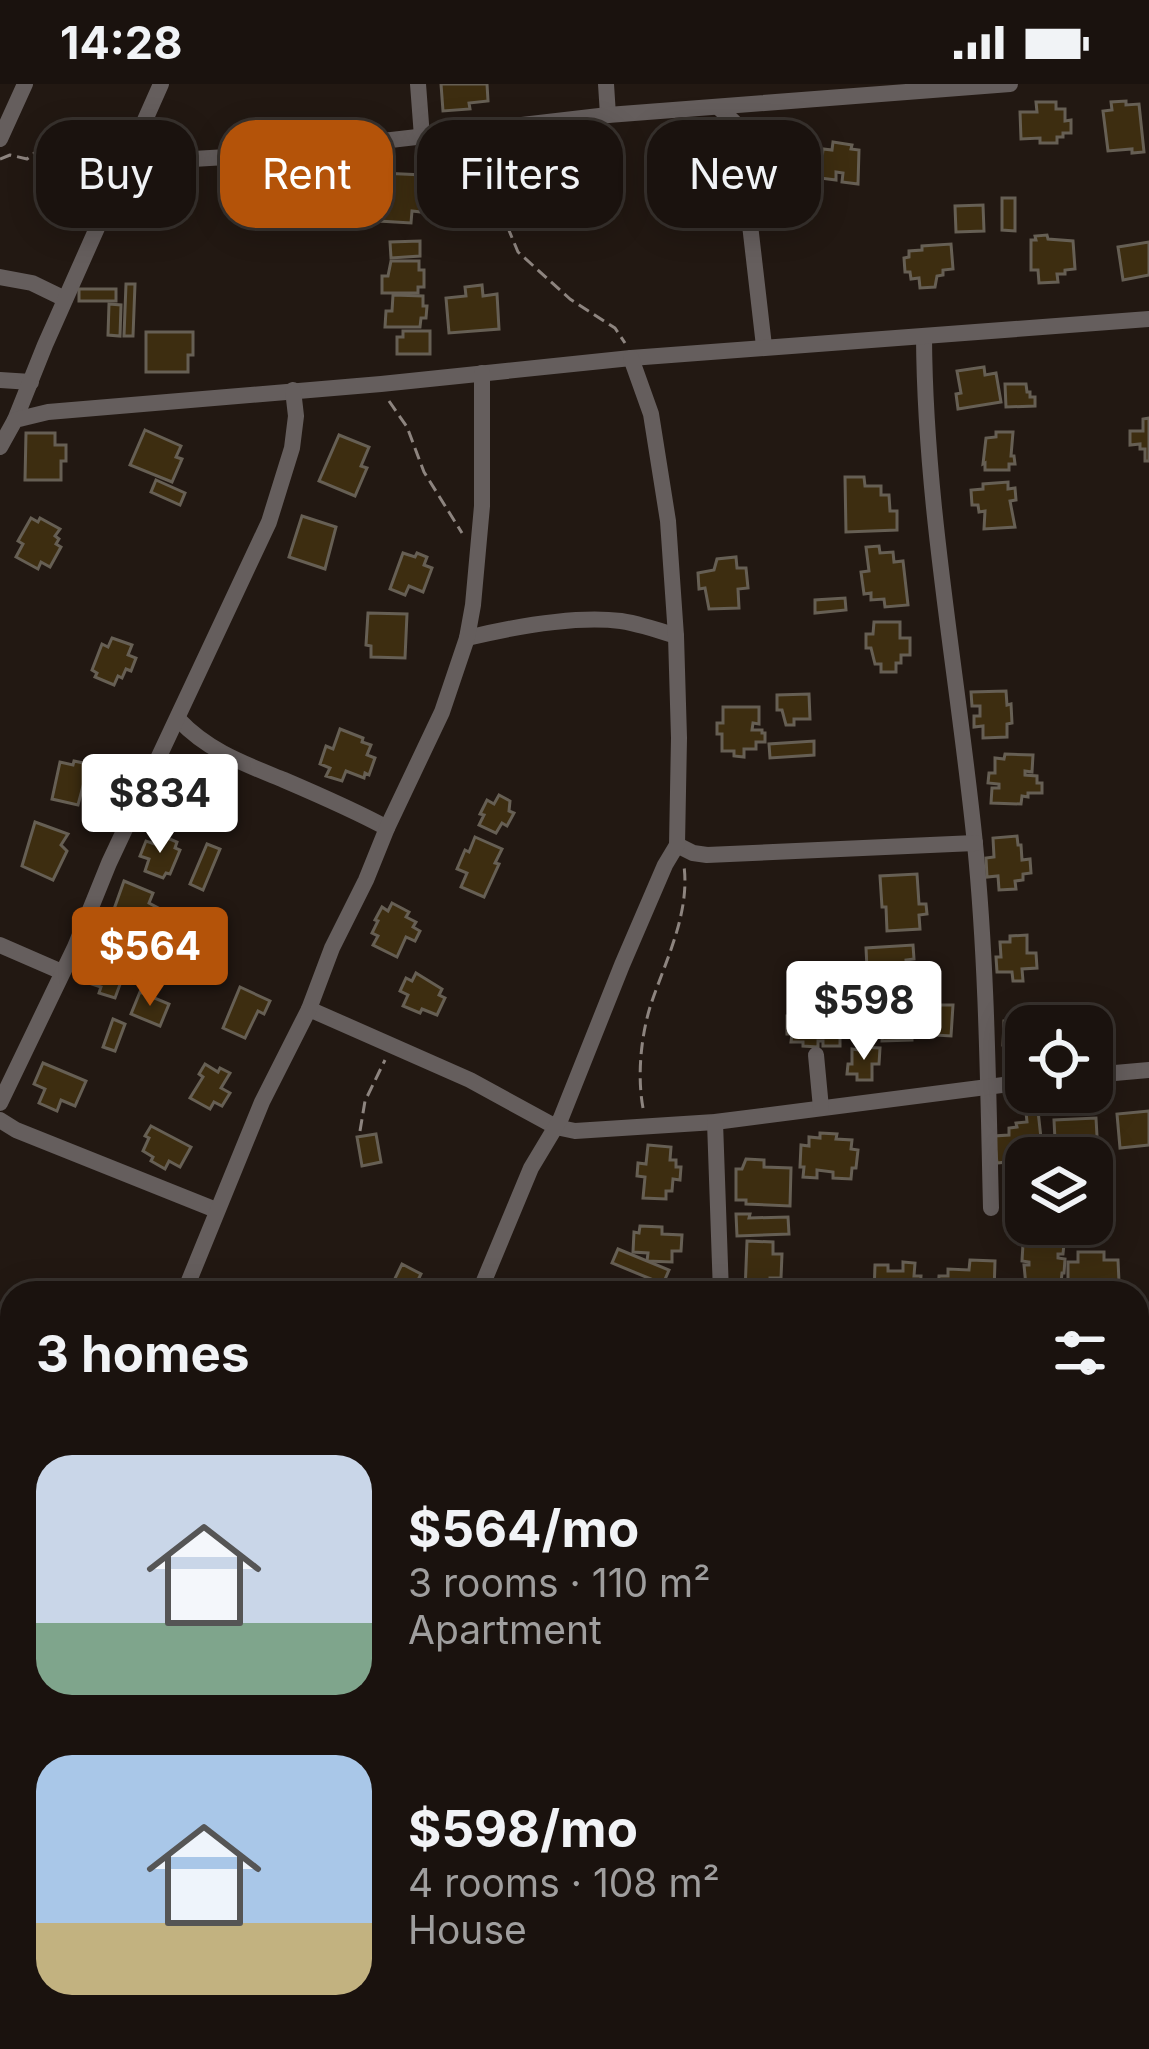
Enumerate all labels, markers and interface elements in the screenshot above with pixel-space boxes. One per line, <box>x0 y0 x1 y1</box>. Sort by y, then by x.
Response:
text: 14:28 <box>60 15 183 70</box>
chip: Buy <box>36 120 196 228</box>
chip: Rent <box>220 120 393 228</box>
chip: Filters <box>417 120 623 228</box>
chip: New <box>647 120 821 228</box>
pin: $834 <box>89 754 231 856</box>
text: $834 <box>109 769 211 816</box>
pin: $564 <box>79 907 221 1009</box>
text: $564 <box>99 922 201 969</box>
pin: $598 <box>793 961 935 1063</box>
text: $598 <box>813 976 915 1023</box>
map controls <box>1005 1005 1113 1245</box>
button: locate <box>1005 1005 1113 1113</box>
button: layers <box>1005 1137 1113 1245</box>
icon: filters <box>1047 1320 1113 1386</box>
text: 3 homes <box>36 1323 250 1384</box>
text: $564/mo <box>408 1498 639 1559</box>
icon: home <box>132 1503 276 1647</box>
text: 3 rooms · 110 m² <box>408 1559 710 1606</box>
text: Apartment <box>408 1606 602 1653</box>
text: $598/mo <box>408 1798 638 1859</box>
icon: home <box>132 1803 276 1947</box>
text: 4 rooms · 108 m² <box>408 1859 720 1906</box>
text: House <box>408 1906 527 1953</box>

